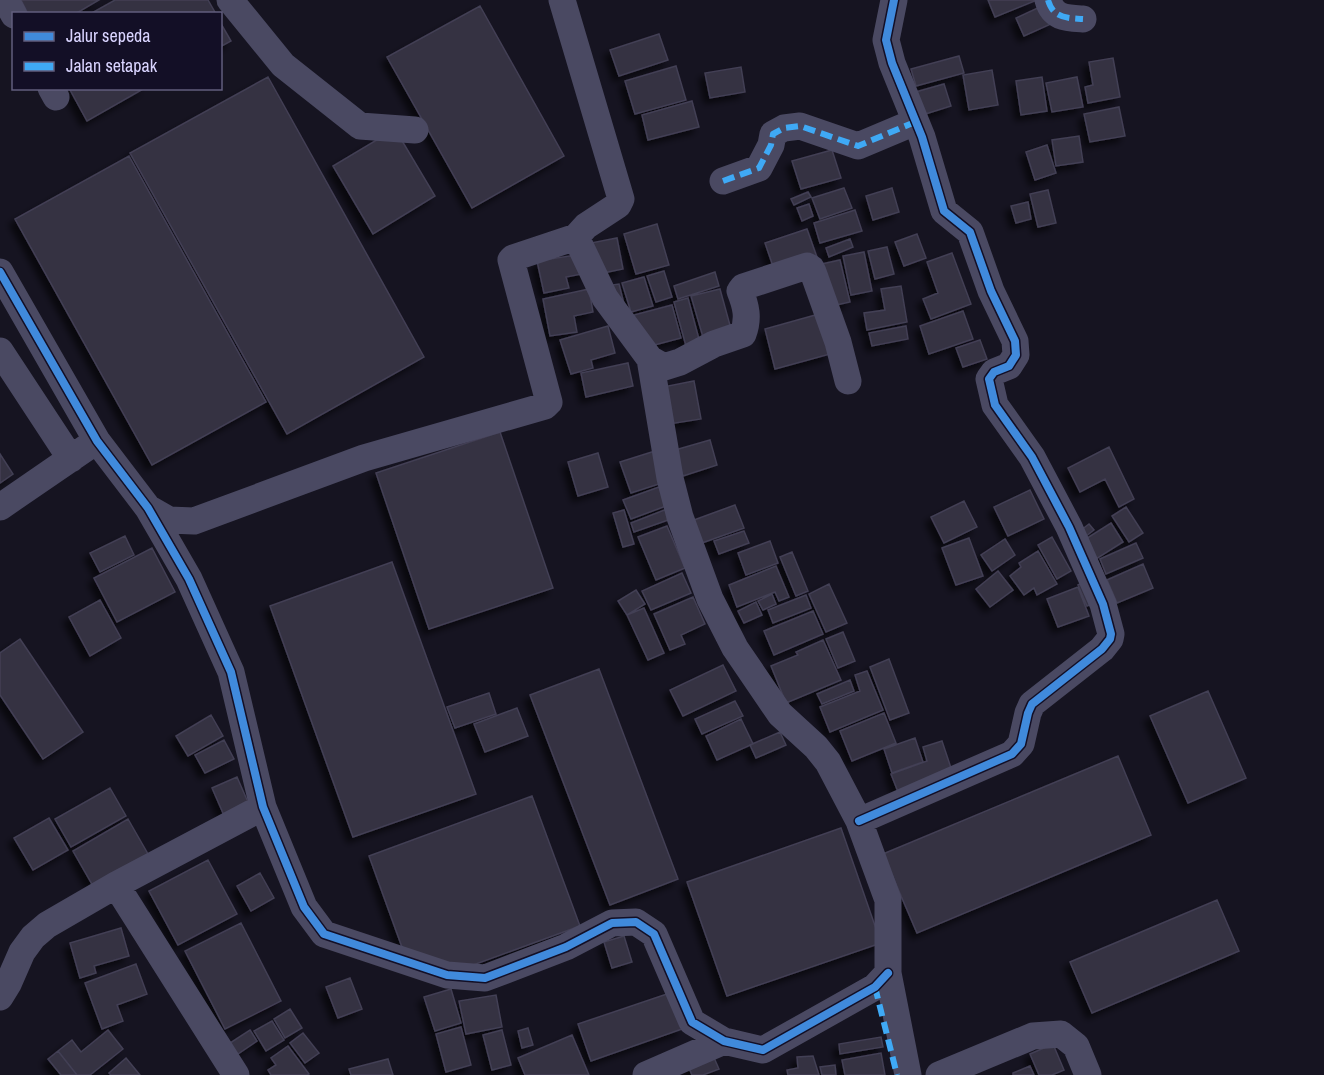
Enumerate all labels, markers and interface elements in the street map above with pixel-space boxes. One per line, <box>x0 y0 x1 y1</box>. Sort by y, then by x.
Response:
legend <box>12 12 222 90</box>
text: Jalur sepeda <box>66 23 151 48</box>
text: Jalan setapak <box>66 53 158 78</box>

